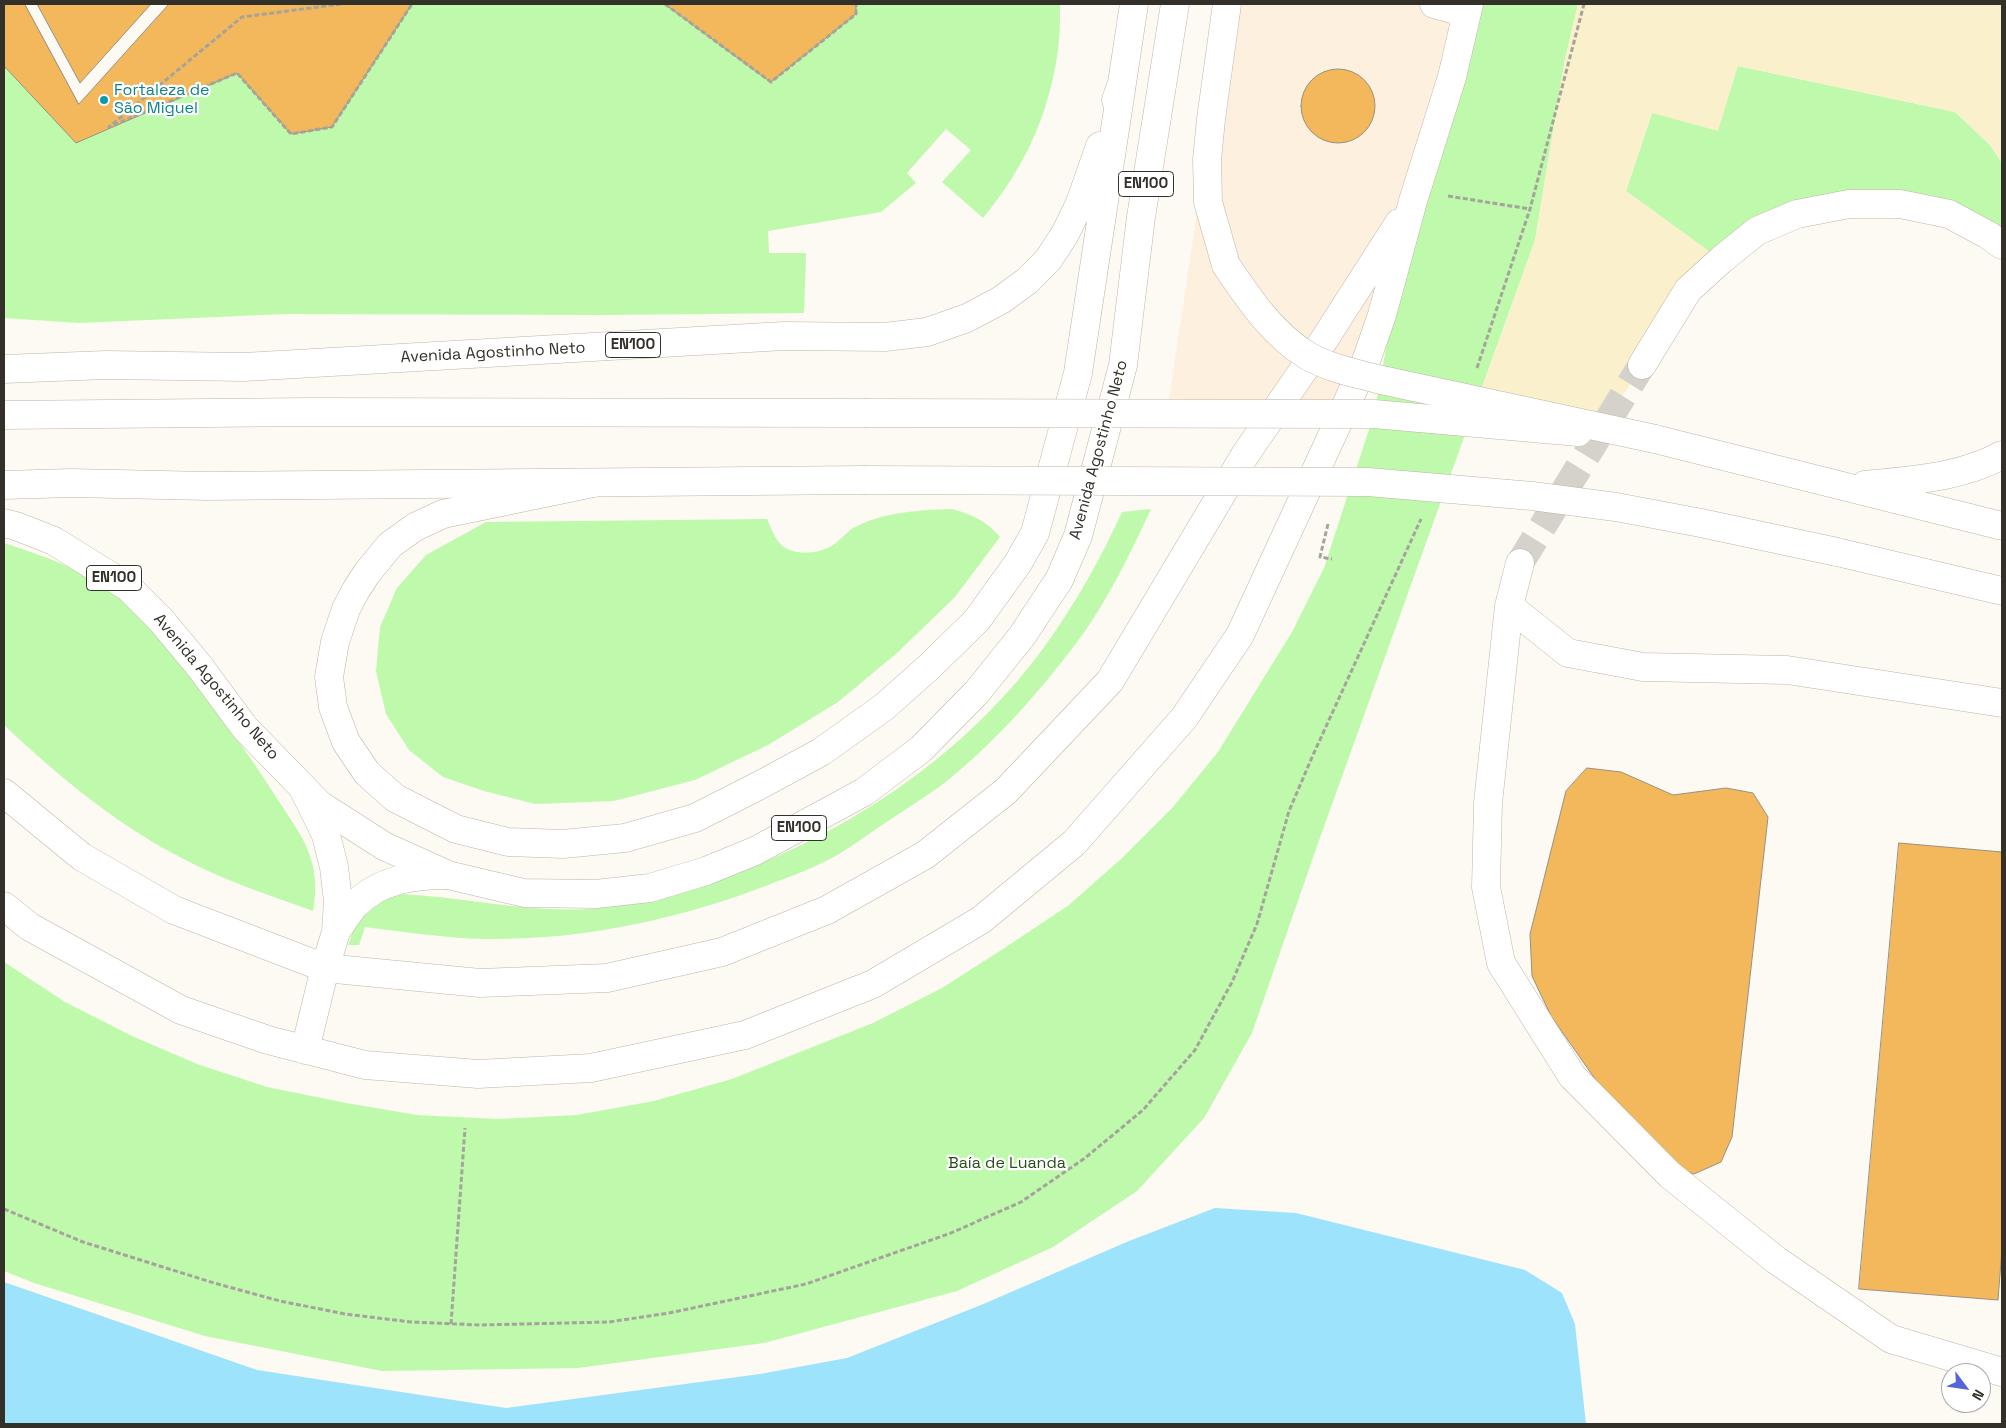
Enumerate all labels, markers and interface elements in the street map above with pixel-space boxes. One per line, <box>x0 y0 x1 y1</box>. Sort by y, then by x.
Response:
place label: Fortaleza de São Miguel <box>114 81 209 119</box>
marker: Fortaleza de São Miguel <box>98 94 110 106</box>
road number: EN100 <box>1118 172 1174 196</box>
road number: EN100 <box>606 332 660 358</box>
street label: Avenida Agostinho Neto <box>400 339 586 367</box>
street label: Avenida Agostinho Neto <box>1066 358 1132 542</box>
road number: EN100 <box>86 566 142 590</box>
street label: Avenida Agostinho Neto <box>149 610 283 764</box>
road number: EN100 <box>772 816 826 840</box>
park label: Baía de Luanda <box>948 1154 1066 1174</box>
north arrow <box>1941 1363 1991 1413</box>
text: N <box>1968 1387 1988 1404</box>

